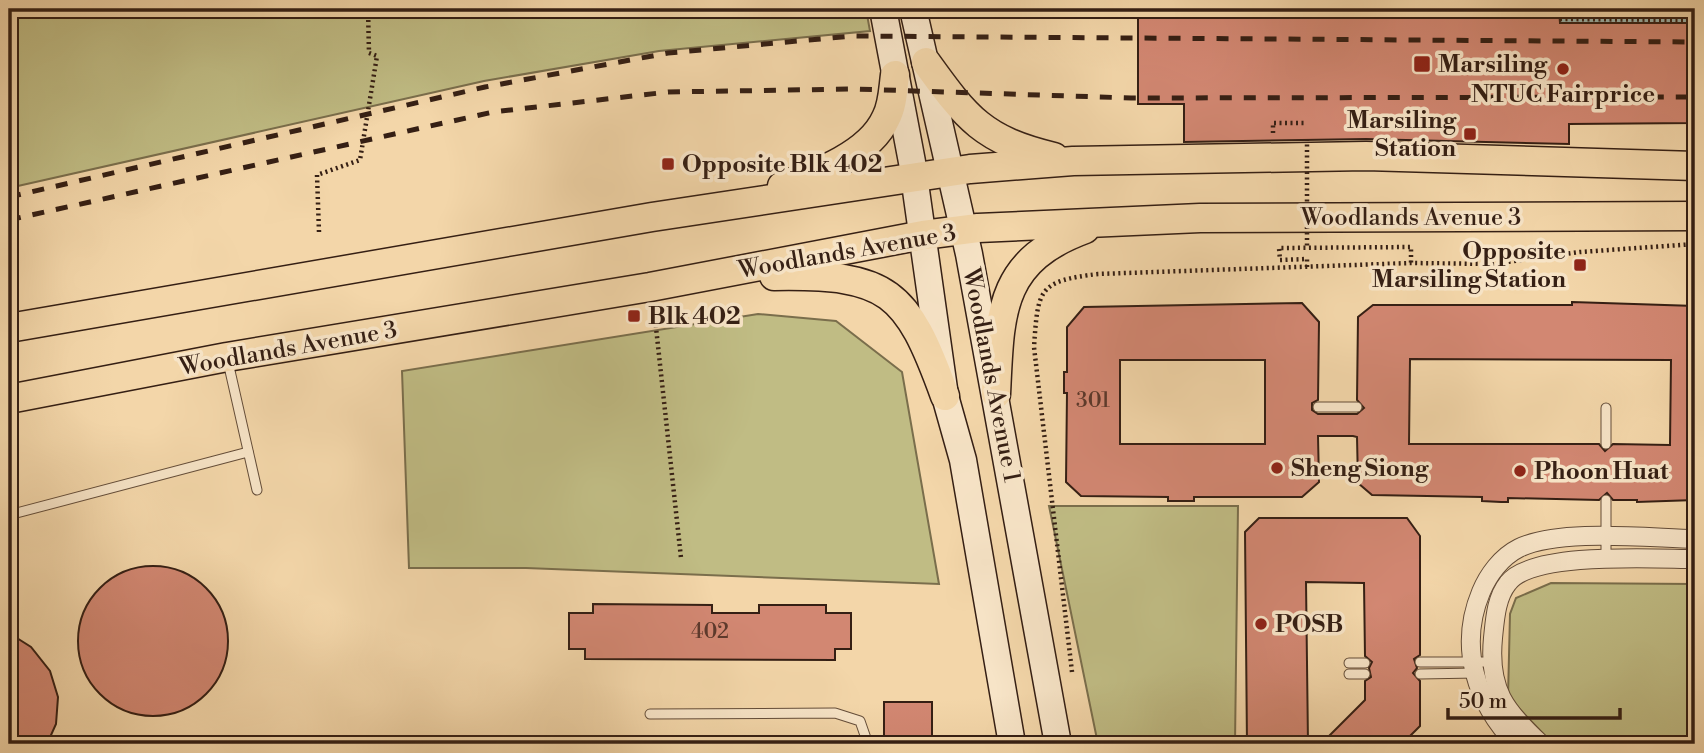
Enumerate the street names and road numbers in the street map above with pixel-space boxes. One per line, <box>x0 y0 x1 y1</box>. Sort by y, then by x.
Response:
street label: Woodlands Avenue 3 <box>1300 203 1521 233</box>
street label: Woodlands Avenue 3 <box>735 218 958 286</box>
street label: Woodlands Avenue 1 <box>955 264 1027 486</box>
street label: Woodlands Avenue 3 <box>176 315 399 383</box>

